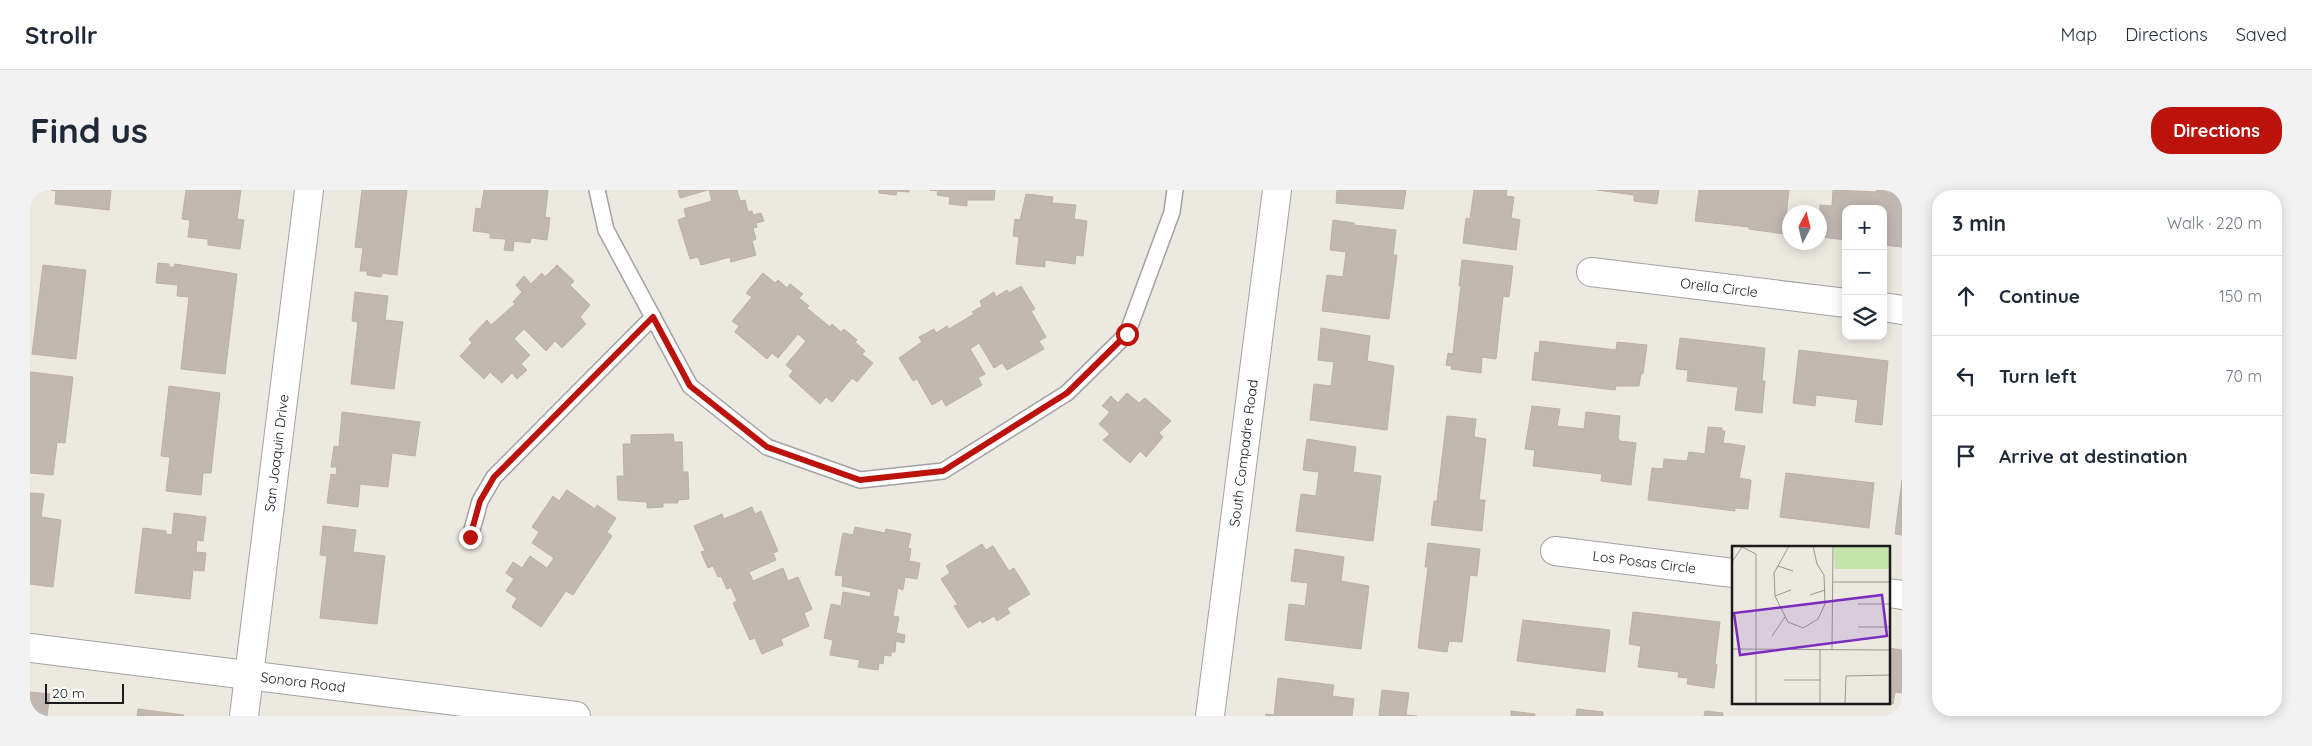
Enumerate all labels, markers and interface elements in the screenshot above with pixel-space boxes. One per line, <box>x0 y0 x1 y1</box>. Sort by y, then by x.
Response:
text: Strollr <box>25 20 97 50</box>
text: Map <box>2060 23 2097 46</box>
text: Directions <box>2125 23 2208 46</box>
text: Saved <box>2236 23 2287 46</box>
button: Directions <box>2151 107 2282 154</box>
text: Find us <box>30 108 148 152</box>
north arrow <box>1782 205 1827 250</box>
map controls <box>1842 205 1887 340</box>
button: + <box>1842 205 1887 250</box>
text: 3 min <box>1952 210 2006 236</box>
text: Walk · 220 m <box>2167 213 2262 233</box>
button: − <box>1842 250 1887 295</box>
street label: Orella Circle <box>1679 274 1759 301</box>
icon: ahead <box>1952 282 1980 310</box>
text: Continue <box>1999 284 2080 308</box>
text: 150 m <box>2219 286 2262 306</box>
button: layers <box>1842 295 1887 340</box>
route start <box>1116 323 1139 346</box>
icon: left <box>1952 362 1980 390</box>
text: Turn left <box>1999 364 2077 388</box>
text: 70 m <box>2225 366 2262 386</box>
street label: South Compadre Road <box>1225 378 1262 528</box>
street label: San Joaquin Drive <box>260 393 293 513</box>
icon: arrive <box>1952 442 1980 470</box>
text: Arrive at destination <box>1999 444 2188 468</box>
route end <box>459 526 482 549</box>
inset map <box>1732 546 1890 704</box>
street label: Los Posas Circle <box>1592 547 1697 577</box>
street label: Sonora Road <box>260 668 346 696</box>
scale bar <box>45 681 124 704</box>
text: 20 m <box>52 684 85 702</box>

